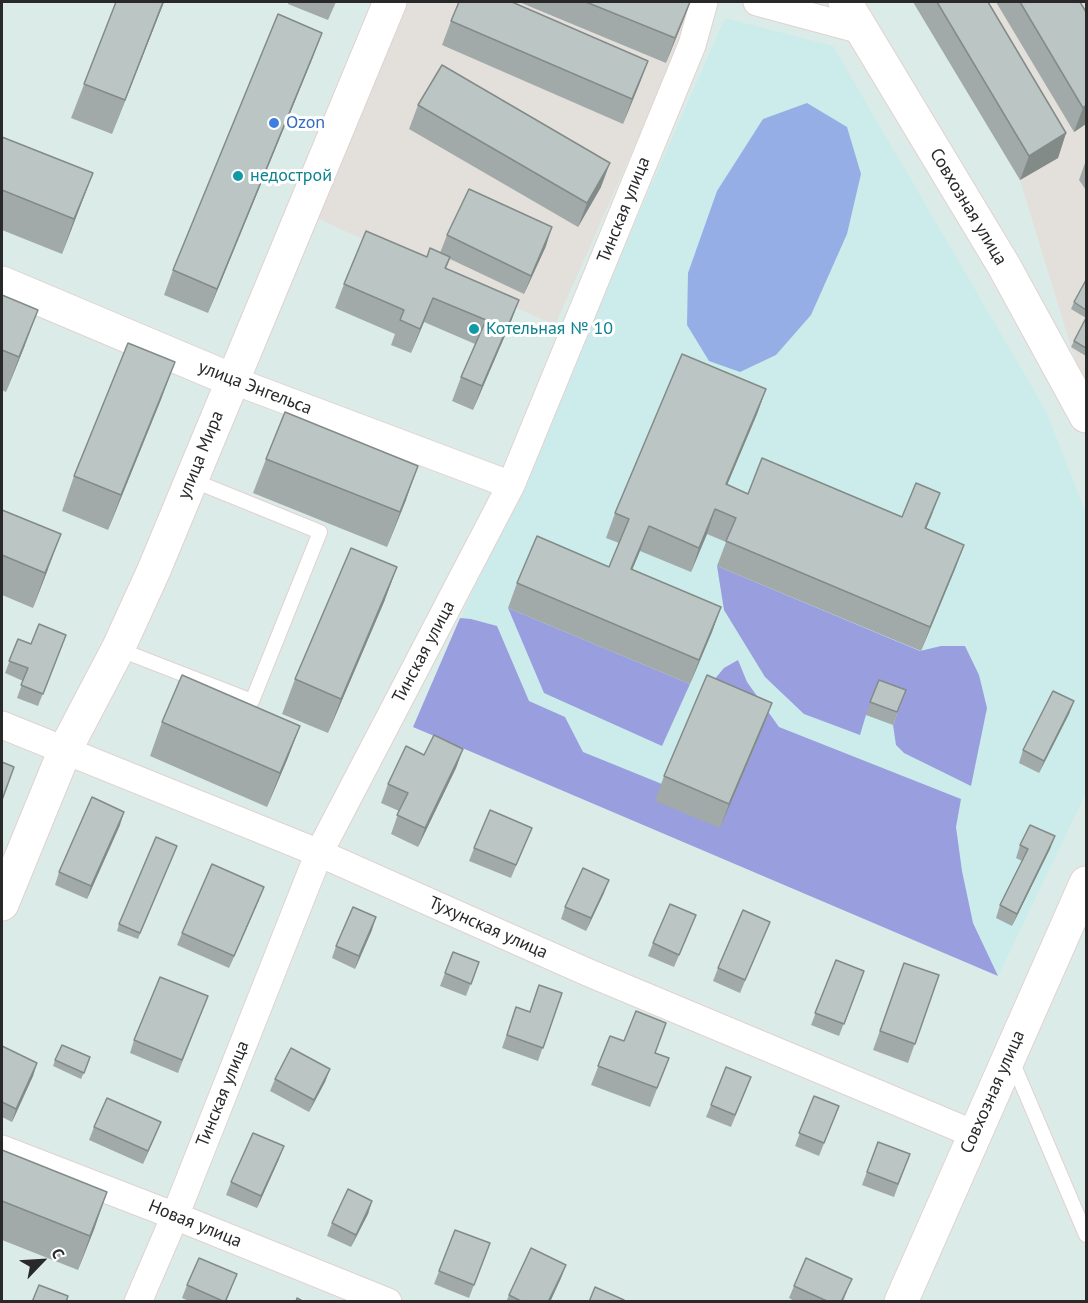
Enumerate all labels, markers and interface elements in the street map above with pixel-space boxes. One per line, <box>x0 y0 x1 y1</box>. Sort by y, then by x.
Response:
place label: Ozon <box>286 112 325 134</box>
marker: Ozon <box>267 116 281 130</box>
street label: Совхозная улица <box>925 145 1011 269</box>
street label: Тинская улица <box>593 154 655 266</box>
place label: недострой <box>250 165 332 187</box>
marker: недострой <box>231 169 245 183</box>
place label: Котельная № 10 <box>486 318 613 340</box>
marker: Котельная № 10 <box>467 322 481 336</box>
street label: улица Энгельса <box>195 356 315 420</box>
street label: улица Мира <box>174 408 228 502</box>
street label: Тинская улица <box>388 597 460 707</box>
street label: Тухунская улица <box>425 892 551 964</box>
street label: Совхозная улица <box>956 1027 1030 1157</box>
street label: Тинская улица <box>192 1038 254 1150</box>
street label: Новая улица <box>145 1195 245 1253</box>
north arrow <box>12 1231 72 1291</box>
text: С <box>47 1245 69 1262</box>

